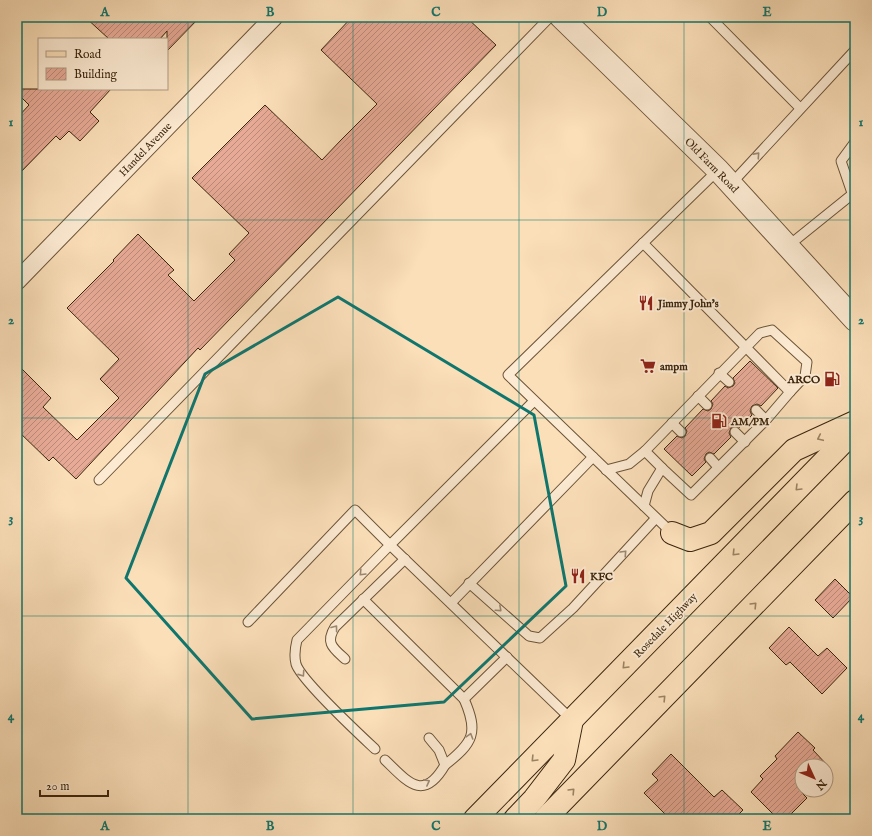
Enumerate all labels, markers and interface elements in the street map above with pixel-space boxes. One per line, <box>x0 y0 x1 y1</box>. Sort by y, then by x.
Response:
text: A <box>100 4 111 21</box>
text: B <box>266 4 275 21</box>
text: C <box>431 4 441 21</box>
text: D <box>597 4 608 21</box>
text: E <box>762 4 772 21</box>
legend <box>38 38 168 90</box>
text: Road <box>74 47 102 62</box>
text: Building <box>74 67 118 82</box>
text: 1 <box>9 114 14 131</box>
text: 1 <box>859 114 864 131</box>
street label: Handel Avenue <box>116 120 175 180</box>
street label: Old Farm Road <box>681 135 741 196</box>
one-way arrow <box>753 152 760 160</box>
restaurant icon: Jimmy John's <box>637 294 655 312</box>
place label: Jimmy John's <box>656 297 719 311</box>
text: 2 <box>8 312 14 329</box>
text: 2 <box>858 312 864 329</box>
supermarket icon: ampm <box>639 357 657 375</box>
place label: ampm <box>660 360 688 374</box>
fuel station icon: ARCO <box>823 370 841 388</box>
place label: ARCO <box>786 373 820 387</box>
fuel station icon: AM/PM <box>710 412 728 430</box>
place label: AM/PM <box>730 415 770 429</box>
one-way arrow <box>816 433 824 441</box>
one-way arrow <box>795 483 803 491</box>
text: 3 <box>9 510 14 527</box>
text: 3 <box>859 510 864 527</box>
one-way arrow <box>732 548 740 556</box>
one-way arrow <box>619 550 627 558</box>
restaurant icon: KFC <box>569 567 587 585</box>
one-way arrow <box>360 568 367 576</box>
place label: KFC <box>590 570 613 584</box>
street label: Rosedale Highway <box>631 590 701 661</box>
one-way arrow <box>749 602 757 610</box>
one-way arrow <box>494 605 501 612</box>
one-way arrow <box>330 625 337 632</box>
one-way arrow <box>622 661 629 669</box>
one-way arrow <box>297 669 304 676</box>
one-way arrow <box>658 695 666 703</box>
text: 4 <box>8 708 15 725</box>
text: 4 <box>858 708 865 725</box>
one-way arrow <box>465 733 474 740</box>
one-way arrow <box>531 754 539 762</box>
north arrow <box>794 758 834 798</box>
scale bar <box>40 772 108 798</box>
text: N <box>812 775 830 793</box>
text: 20 m <box>46 779 69 794</box>
one-way arrow <box>423 779 430 787</box>
one-way arrow <box>567 788 575 796</box>
text: A <box>100 818 111 835</box>
text: B <box>266 818 275 835</box>
text: C <box>431 818 441 835</box>
text: D <box>597 818 608 835</box>
text: E <box>762 818 772 835</box>

